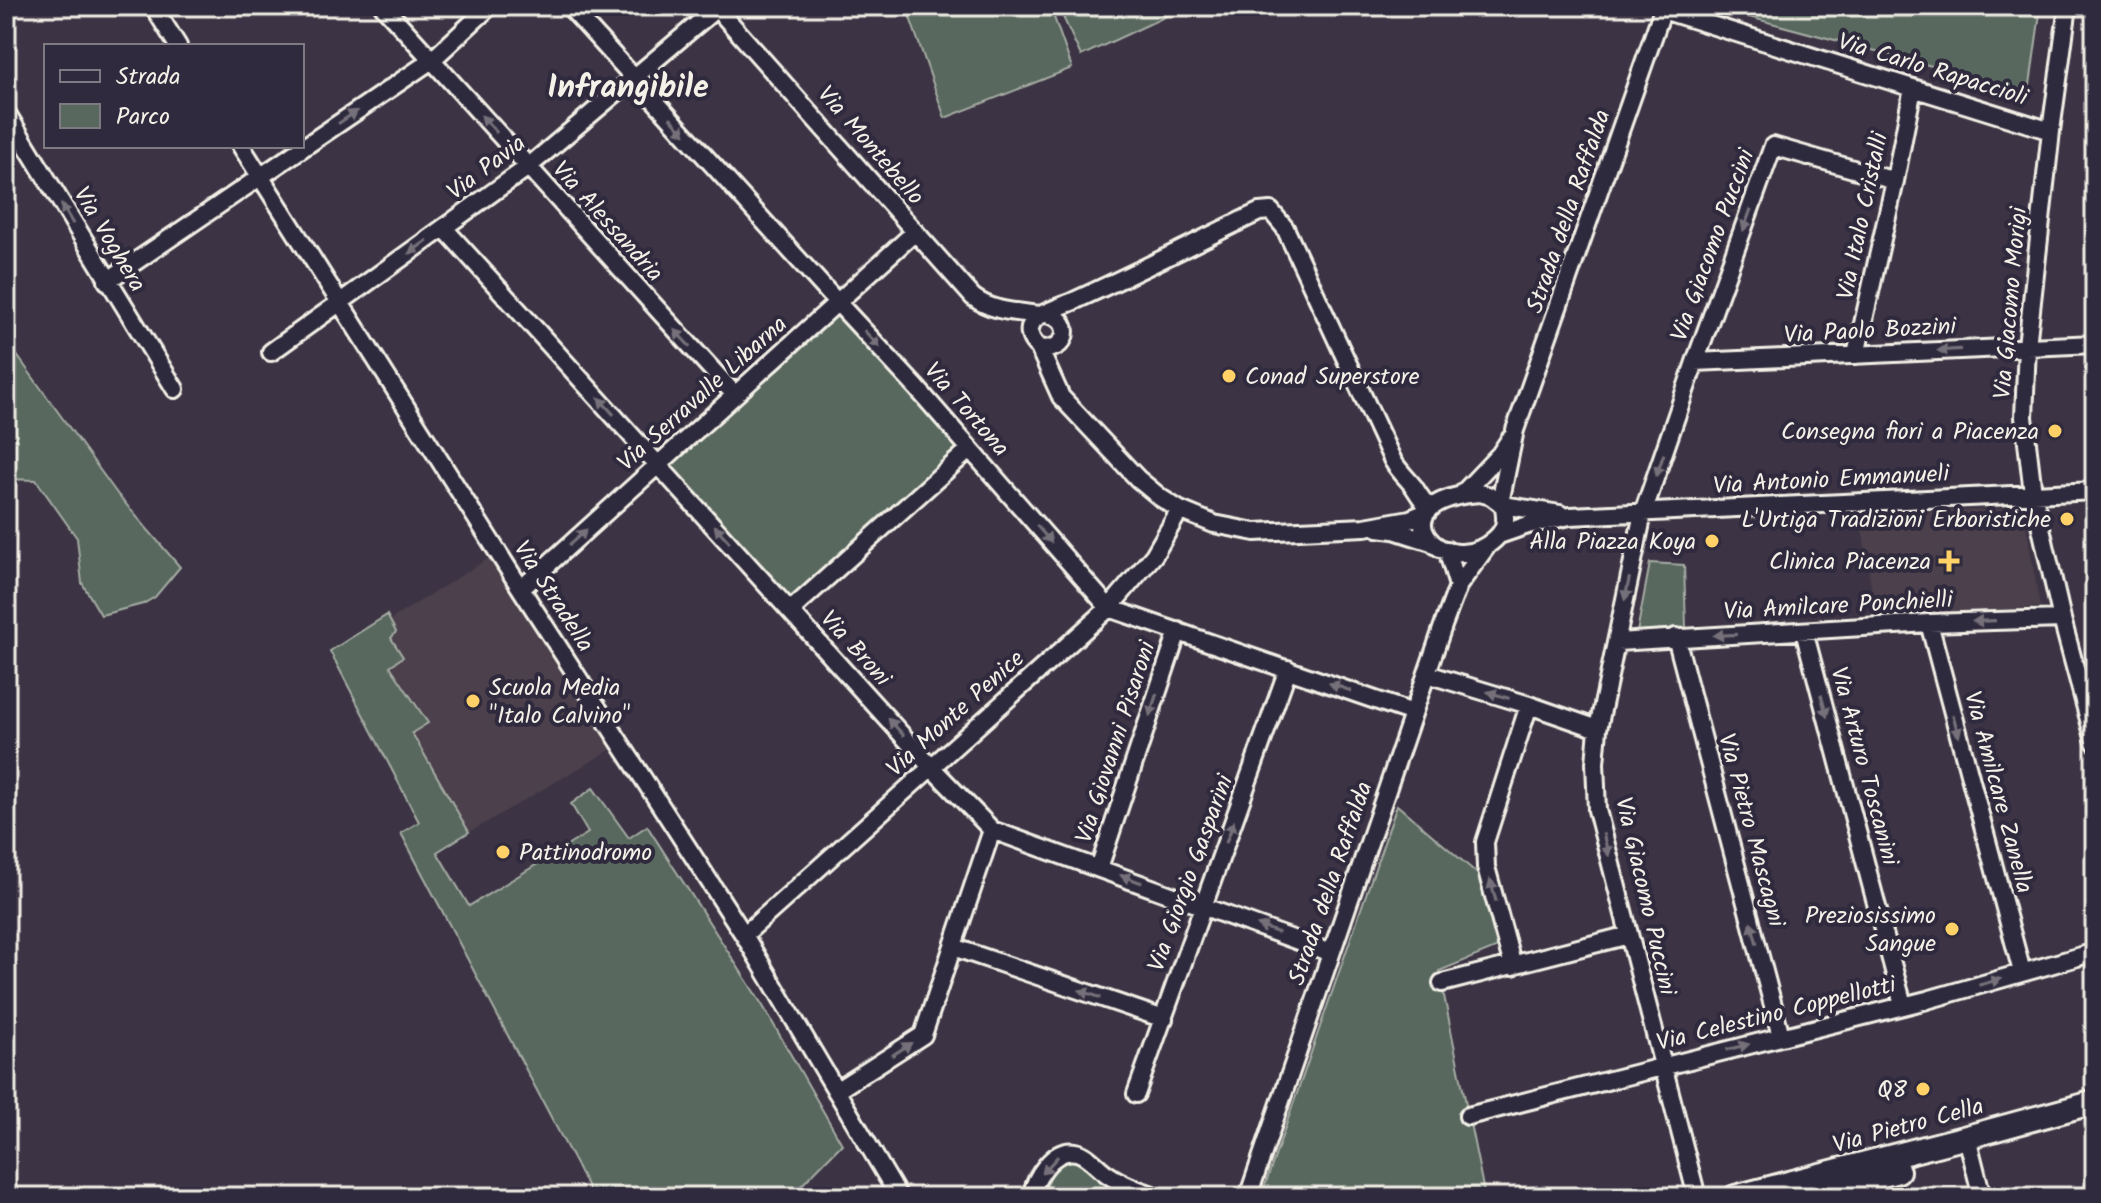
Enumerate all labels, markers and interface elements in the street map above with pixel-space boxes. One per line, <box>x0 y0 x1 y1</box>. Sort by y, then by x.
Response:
street label: Via Carlo Rapaccioli <box>1833 23 2034 118</box>
legend <box>44 44 304 148</box>
text: Strada <box>116 58 180 97</box>
district label: Infrangibile <box>547 63 709 114</box>
street label: Via Montebello <box>807 77 933 215</box>
text: Parco <box>116 98 170 137</box>
street label: Strada della Raffalda <box>1516 104 1623 319</box>
one-way arrow <box>337 110 359 125</box>
one-way arrow <box>481 114 499 133</box>
one-way arrow <box>669 116 687 136</box>
street label: Via Pavia <box>439 125 535 211</box>
street label: Via Italo Cristalli <box>1827 128 1900 304</box>
street label: Via Giacomo Puccini <box>1660 143 1767 347</box>
street label: Via Alessandria <box>542 152 672 292</box>
street label: Via Voghera <box>62 179 156 300</box>
one-way arrow <box>60 203 74 225</box>
street label: Via Giacomo Morigi <box>1984 204 2039 401</box>
one-way arrow <box>1740 208 1752 232</box>
one-way arrow <box>407 239 428 254</box>
street label: Via Serravalle Libarna <box>609 307 797 482</box>
street label: Via Paolo Bozzini <box>1783 307 1958 355</box>
one-way arrow <box>673 328 691 347</box>
one-way arrow <box>862 329 880 348</box>
one-way arrow <box>1936 344 1961 357</box>
street label: Via Tortona <box>913 354 1018 466</box>
place label: Conad Superstore <box>1245 358 1420 397</box>
marker: Conad Superstore <box>1220 367 1238 385</box>
one-way arrow <box>598 397 616 416</box>
place label: Consegna fiori a Piacenza <box>1781 413 2039 452</box>
marker: Consegna fiori a Piacenza <box>2046 422 2064 440</box>
one-way arrow <box>1653 453 1665 477</box>
street label: Via Antonio Emmanueli <box>1712 455 1951 506</box>
place label: L'Urtiga Tradizioni Erboristiche <box>1741 501 2051 540</box>
marker: L'Urtiga Tradizioni Erboristiche <box>2058 510 2076 528</box>
one-way arrow <box>1035 523 1052 543</box>
place label: Alla Piazza Koya <box>1529 523 1696 562</box>
one-way arrow <box>713 525 731 544</box>
one-way arrow <box>569 528 588 546</box>
marker: Alla Piazza Koya <box>1703 532 1721 550</box>
street label: Via Stradella <box>502 533 604 660</box>
place label: Clinica Piacenza <box>1769 543 1931 582</box>
marker: Clinica Piacenza <box>1938 550 1960 572</box>
one-way arrow <box>1621 577 1633 602</box>
street label: Via Amilcare Ponchielli <box>1723 581 1955 632</box>
street label: Via Broni <box>810 602 901 697</box>
one-way arrow <box>1971 615 1996 628</box>
one-way arrow <box>1712 629 1737 642</box>
street label: Via Giovanni Pisaroni <box>1065 635 1168 849</box>
street label: Via Monte Penice <box>878 641 1034 787</box>
street label: Via Arturo Toscanini <box>1818 663 1909 871</box>
place label: Scuola Media "Italo Calvino" <box>489 669 630 736</box>
one-way arrow <box>1328 680 1352 693</box>
street label: Via Amilcare Zanella <box>1952 687 2043 898</box>
one-way arrow <box>1485 688 1509 701</box>
marker: Scuola Media "Italo Calvino" <box>464 692 482 710</box>
one-way arrow <box>1146 694 1159 718</box>
one-way arrow <box>1818 695 1831 719</box>
one-way arrow <box>1951 713 1963 738</box>
one-way arrow <box>887 718 905 737</box>
street label: Via Pietro Mascagni <box>1706 729 1795 933</box>
street label: Via Giorgio Gasparini <box>1138 768 1246 978</box>
street label: Strada della Raffalda <box>1278 776 1385 991</box>
street label: Via Giacomo Puccini <box>1603 793 1687 1001</box>
one-way arrow <box>1224 820 1237 844</box>
one-way arrow <box>1600 832 1612 857</box>
place label: Pattinodromo <box>519 834 652 873</box>
marker: Pattinodromo <box>494 843 512 861</box>
one-way arrow <box>1118 873 1142 885</box>
one-way arrow <box>1486 878 1498 903</box>
place label: Preziosissimo Sangue <box>1805 897 1936 964</box>
marker: Preziosissimo Sangue <box>1943 920 1961 938</box>
one-way arrow <box>1748 921 1760 946</box>
one-way arrow <box>1256 922 1280 935</box>
street label: Via Celestino Coppellotti <box>1652 966 1902 1063</box>
one-way arrow <box>1978 975 2003 987</box>
one-way arrow <box>1078 987 1102 999</box>
one-way arrow <box>1726 1040 1751 1052</box>
one-way arrow <box>891 1042 912 1057</box>
place label: Q8 <box>1877 1071 1908 1110</box>
marker: Q8 <box>1914 1080 1932 1098</box>
street label: Via Pietro Cella <box>1829 1088 1988 1165</box>
one-way arrow <box>1041 1155 1059 1174</box>

